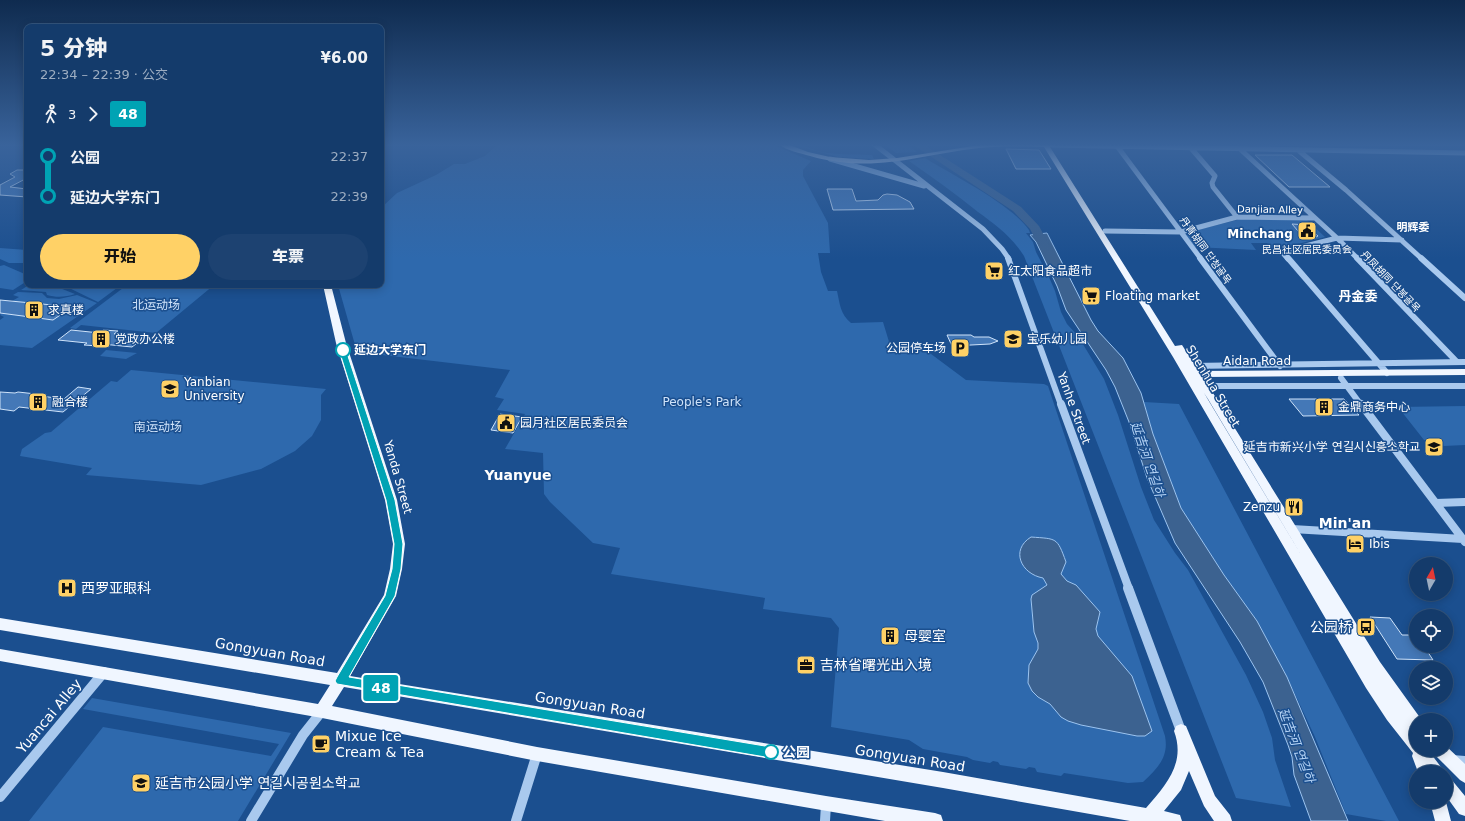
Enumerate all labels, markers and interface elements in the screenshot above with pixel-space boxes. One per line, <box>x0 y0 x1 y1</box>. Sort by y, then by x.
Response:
text: 5 分钟 <box>40 36 107 61</box>
text: ¥6.00 <box>321 49 368 67</box>
text: 22:34 – 22:39 · 公交 <box>40 67 168 82</box>
icon: walk <box>40 103 62 125</box>
icon: forward <box>82 103 104 125</box>
text: 48 <box>118 106 138 122</box>
text: 3 <box>68 107 76 122</box>
text: 公园 <box>70 149 100 167</box>
text: 22:37 <box>331 149 368 164</box>
text: 延边大学东门 <box>70 189 160 207</box>
text: 22:39 <box>331 189 368 204</box>
street label: Danjian Alley <box>1237 203 1303 216</box>
street label: 丹青胡同 단청골목 <box>1178 215 1234 286</box>
public building icon: 民昌社区居民委员会 <box>1296 220 1318 242</box>
district label: 明辉委 <box>1397 221 1430 234</box>
district label: Minchang <box>1227 227 1293 241</box>
button: 开始 <box>40 234 200 280</box>
button: 车票 <box>208 234 368 280</box>
place label: 民昌社区居民委员会 <box>1262 244 1352 255</box>
street label: 丹凤胡同 단봉골목 <box>1359 249 1422 314</box>
supermarket icon: 红太阳食品超市 <box>983 260 1005 282</box>
place label: 红太阳食品超市 <box>1008 264 1092 278</box>
supermarket icon: Floating market <box>1080 285 1102 307</box>
place label: Floating market <box>1105 289 1200 303</box>
district label: 丹金委 <box>1338 289 1378 304</box>
park label: 北运动场 <box>132 298 180 312</box>
building icon: 求真楼 <box>23 299 45 321</box>
place label: 求真楼 <box>48 303 84 317</box>
building icon: 党政办公楼 <box>90 328 112 350</box>
school or university icon: 宝乐幼儿园 <box>1002 328 1024 350</box>
place label: 党政办公楼 <box>115 332 175 346</box>
place label: 宝乐幼儿园 <box>1027 332 1087 346</box>
parking icon: 公园停车场 <box>949 337 971 359</box>
place label: 公园停车场 <box>886 341 946 355</box>
marker: 延边大学东门 <box>335 342 351 358</box>
place label: 延边大学东门 <box>354 343 426 357</box>
street label: Shenhua Street <box>1183 343 1243 430</box>
street label: Aidan Road <box>1223 354 1291 368</box>
street label: Yanhe Street <box>1054 369 1094 446</box>
place label: Yanbian University <box>183 375 245 403</box>
school or university icon: Yanbian University <box>159 378 181 400</box>
building icon: 融合楼 <box>27 391 49 413</box>
place label: 融合楼 <box>52 395 88 409</box>
park label: People's Park <box>662 395 742 409</box>
building icon: 金鼎商务中心 <box>1313 396 1335 418</box>
place label: 金鼎商务中心 <box>1338 400 1410 414</box>
public building icon: 园月社区居民委员会 <box>495 412 517 434</box>
place label: 园月社区居民委员会 <box>520 416 628 430</box>
water label: 延吉河 연길하 <box>1128 419 1168 501</box>
park label: 南运动场 <box>134 420 182 434</box>
school or university icon: 延吉市新兴小学 연길시신흥소학교 <box>1423 436 1445 458</box>
street label: Yanda Street <box>381 438 415 516</box>
place label: 延吉市新兴小学 연길시신흥소학교 <box>1244 440 1420 454</box>
district label: Yuanyue <box>483 467 552 483</box>
restaurant icon: Zenzu <box>1283 496 1305 518</box>
place label: Zenzu <box>1243 500 1280 514</box>
district label: Min'an <box>1319 515 1371 531</box>
hotel icon: Ibis <box>1344 533 1366 555</box>
place label: Ibis <box>1369 537 1390 551</box>
north arrow <box>1409 557 1453 601</box>
map controls <box>1409 557 1453 809</box>
hospital icon: 西罗亚眼科 <box>56 577 78 599</box>
place label: 西罗亚眼科 <box>81 580 151 596</box>
button: locate <box>1409 609 1453 653</box>
bus stop icon: 公园桥 <box>1355 616 1377 638</box>
place label: 公园桥 <box>1310 619 1352 635</box>
building icon: 母婴室 <box>879 625 901 647</box>
place label: 母婴室 <box>904 628 946 644</box>
street label: Gongyuan Road <box>214 634 326 670</box>
office icon: 吉林省曙光出入境 <box>795 654 817 676</box>
place label: 吉林省曙光出入境 <box>820 657 932 673</box>
button: layers <box>1409 661 1453 705</box>
line badge: 48 <box>363 675 399 701</box>
street label: Yuancai Alley <box>13 676 85 757</box>
text: 48 <box>371 680 391 696</box>
street label: Gongyuan Road <box>534 688 646 722</box>
water label: 延吉河 연길하 <box>1275 706 1318 787</box>
button: + <box>1409 713 1453 757</box>
place label: Mixue Ice Cream & Tea <box>335 728 424 760</box>
cafe icon: Mixue Ice Cream & Tea <box>310 733 332 755</box>
street label: Gongyuan Road <box>854 741 966 775</box>
marker: 公园 <box>763 744 779 760</box>
place label: 公园 <box>782 744 810 760</box>
button: − <box>1409 765 1453 809</box>
school or university icon: 延吉市公园小学 연길시공원소학교 <box>130 772 152 794</box>
place label: 延吉市公园小学 연길시공원소학교 <box>155 775 361 791</box>

